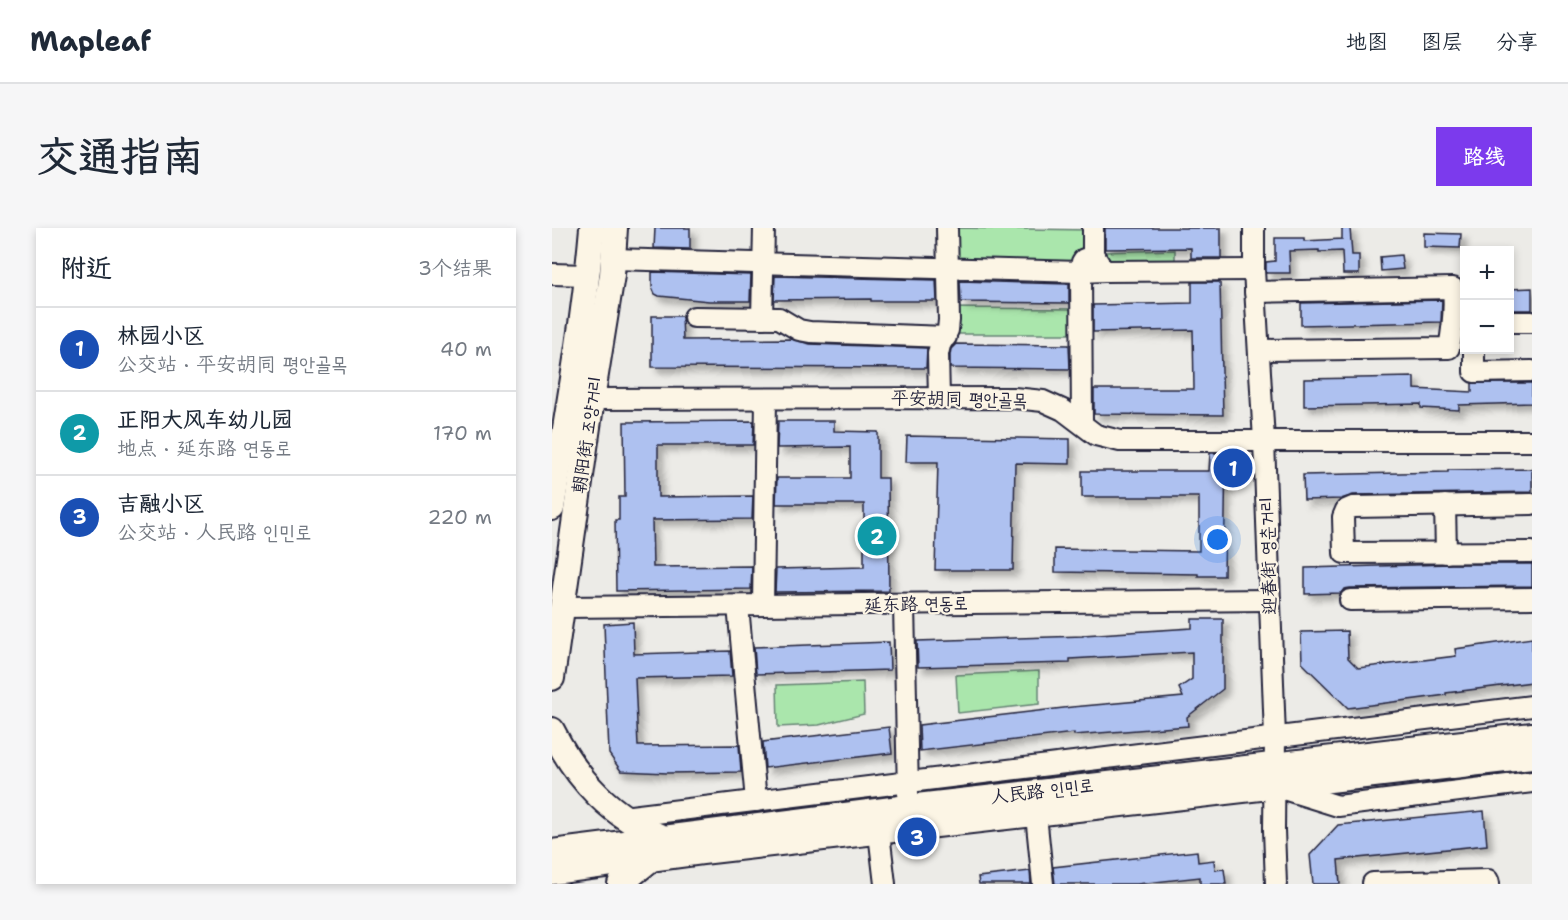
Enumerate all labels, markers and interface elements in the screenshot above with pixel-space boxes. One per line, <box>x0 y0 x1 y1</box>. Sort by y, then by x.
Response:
text: Mapleaf <box>30 22 151 60</box>
text: 地图 <box>1346 28 1388 56</box>
text: 图层 <box>1421 28 1463 56</box>
text: 分享 <box>1496 28 1538 56</box>
button: 路线 <box>1436 127 1532 186</box>
text: 交通指南 <box>36 128 204 184</box>
map controls <box>1460 246 1514 354</box>
button: + <box>1460 246 1514 300</box>
text: 附近 <box>60 250 112 285</box>
text: 3个结果 <box>418 255 492 281</box>
button: − <box>1460 300 1514 354</box>
text: 林园小区 <box>117 321 205 350</box>
text: 1 <box>75 336 84 362</box>
text: 40 m <box>440 336 492 362</box>
text: 公交站 · 平安胡同 평안골목 <box>117 351 347 377</box>
street label: 朝阳街 조양거리 <box>567 375 607 495</box>
street label: 平安胡同 평안골목 <box>891 386 1027 412</box>
text: 正阳大风车幼儿园 <box>117 405 293 434</box>
text: 2 <box>73 420 87 446</box>
text: 170 m <box>433 420 492 446</box>
text: 地点 · 延东路 연동로 <box>117 435 291 461</box>
pin: 1 <box>1214 446 1252 490</box>
text: 吉融小区 <box>117 489 205 518</box>
street label: 迎春街 영춘거리 <box>1254 497 1282 615</box>
text: 3 <box>73 504 87 530</box>
text: 220 m <box>428 504 492 530</box>
pin: 2 <box>858 514 896 558</box>
text: 公交站 · 人民路 인민로 <box>117 519 311 545</box>
your location <box>1203 525 1232 554</box>
street label: 延东路 연동로 <box>864 591 968 617</box>
street label: 人民路 인민로 <box>989 773 1095 809</box>
pin: 3 <box>898 814 937 860</box>

